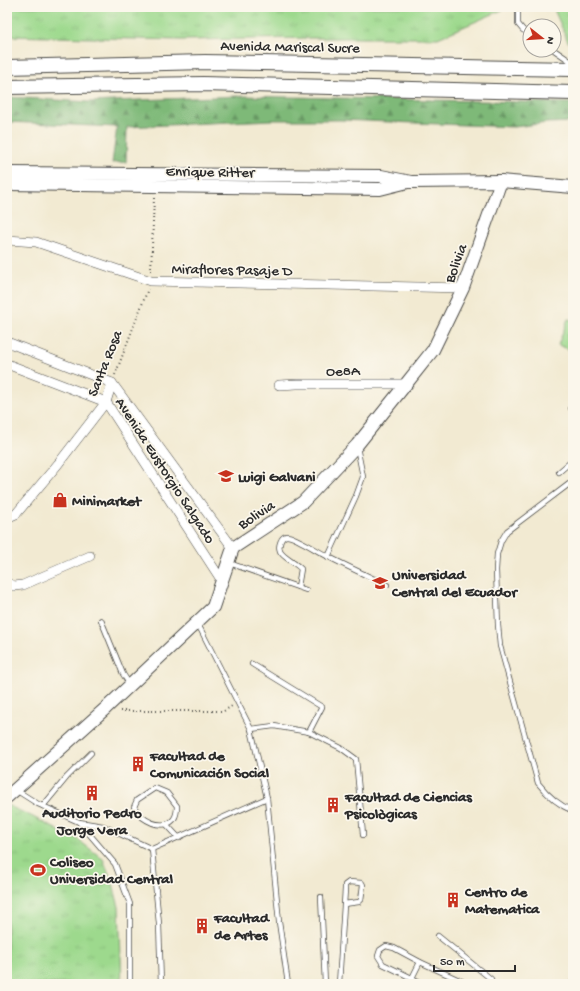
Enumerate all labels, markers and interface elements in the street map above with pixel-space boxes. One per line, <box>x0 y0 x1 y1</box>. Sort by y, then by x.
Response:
north arrow <box>522 18 562 58</box>
text: N <box>543 35 556 46</box>
street label: Avenida Mariscal Sucre <box>220 38 360 58</box>
street label: Enrique Ritter <box>165 163 256 183</box>
street label: Bolivia <box>441 241 472 287</box>
street label: Miraflores Pasaje D <box>171 261 293 281</box>
street label: Santa Rosa <box>84 327 128 400</box>
street label: Oe8A <box>326 363 361 381</box>
street label: Avenida Eustorgio Salgado <box>110 395 218 548</box>
school or university icon: Luigi Galvani <box>217 467 235 485</box>
place label: Luigi Galvani <box>238 469 316 487</box>
shop icon: Minimarket <box>51 491 69 509</box>
place label: Minimarket <box>72 493 143 511</box>
street label: Bolivia <box>234 497 279 535</box>
place label: Universidad Central del Ecuador <box>391 567 518 602</box>
school or university icon: Universidad Central del Ecuador <box>371 574 389 592</box>
place label: Facultad de Comunicación Social <box>149 748 270 783</box>
building icon: Facultad de Comunicación Social <box>129 755 147 773</box>
building icon: Auditorio Pedro Jorge Vera <box>83 784 101 802</box>
place label: Facultad de Ciencias Psicològicas <box>344 789 473 824</box>
building icon: Facultad de Ciencias Psicològicas <box>324 796 342 814</box>
place label: Auditorio Pedro Jorge Vera <box>41 805 142 840</box>
place label: Coliseo Universidad Central <box>49 854 174 889</box>
sports icon: Coliseo Universidad Central <box>29 861 47 879</box>
place label: Centro de Matematica <box>464 884 540 919</box>
building icon: Centro de Matematica <box>444 891 462 909</box>
place label: Facultad de Artes <box>213 910 271 945</box>
building icon: Facultad de Artes <box>193 917 211 935</box>
scale bar <box>434 947 515 973</box>
text: 50 m <box>440 956 465 970</box>

